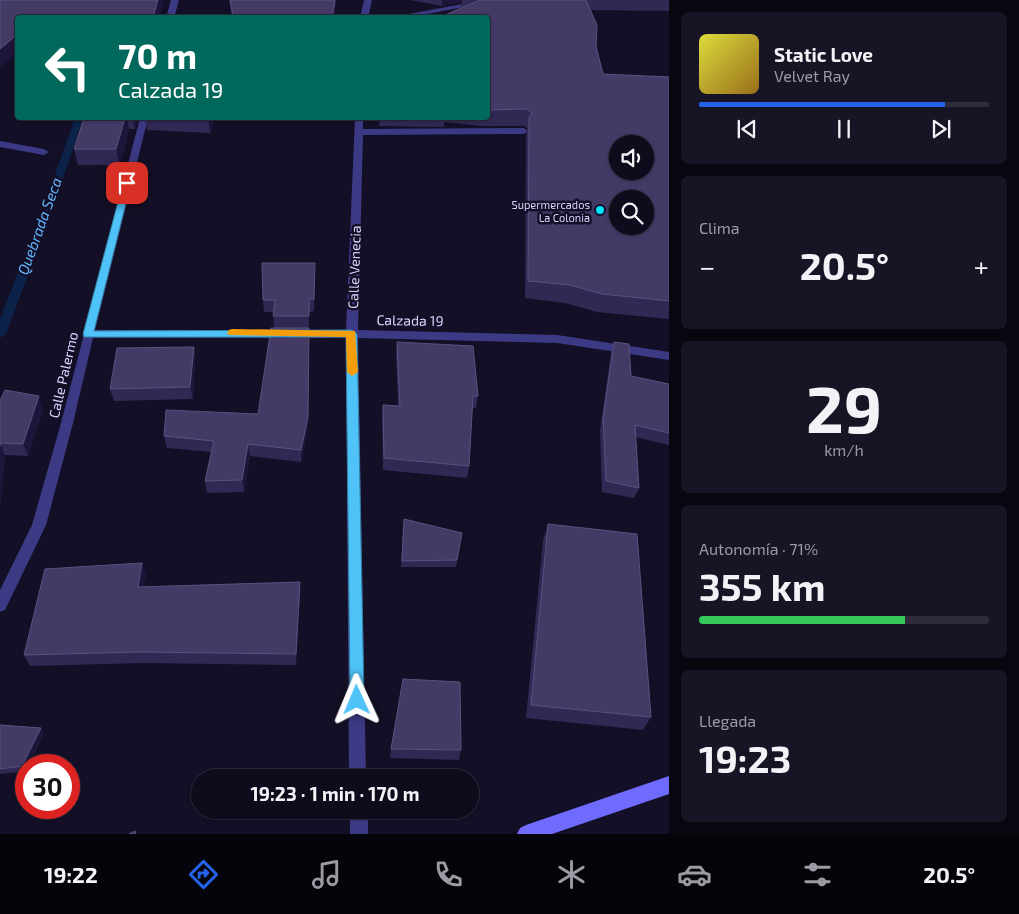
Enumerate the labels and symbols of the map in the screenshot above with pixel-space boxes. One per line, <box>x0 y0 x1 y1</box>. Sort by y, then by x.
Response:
pin <box>106 162 148 204</box>
water label: Quebrada Seca <box>13 175 66 277</box>
place label: Supermercados La Colonia <box>511 198 590 224</box>
marker: Supermercados La Colonia <box>594 204 606 216</box>
street label: Calle Venecia <box>344 225 364 309</box>
street label: Calzada 19 <box>376 311 444 329</box>
street label: Calle Palermo <box>45 330 81 420</box>
position arrow <box>330 673 382 725</box>
speed limit sign: 30 <box>15 754 80 819</box>

